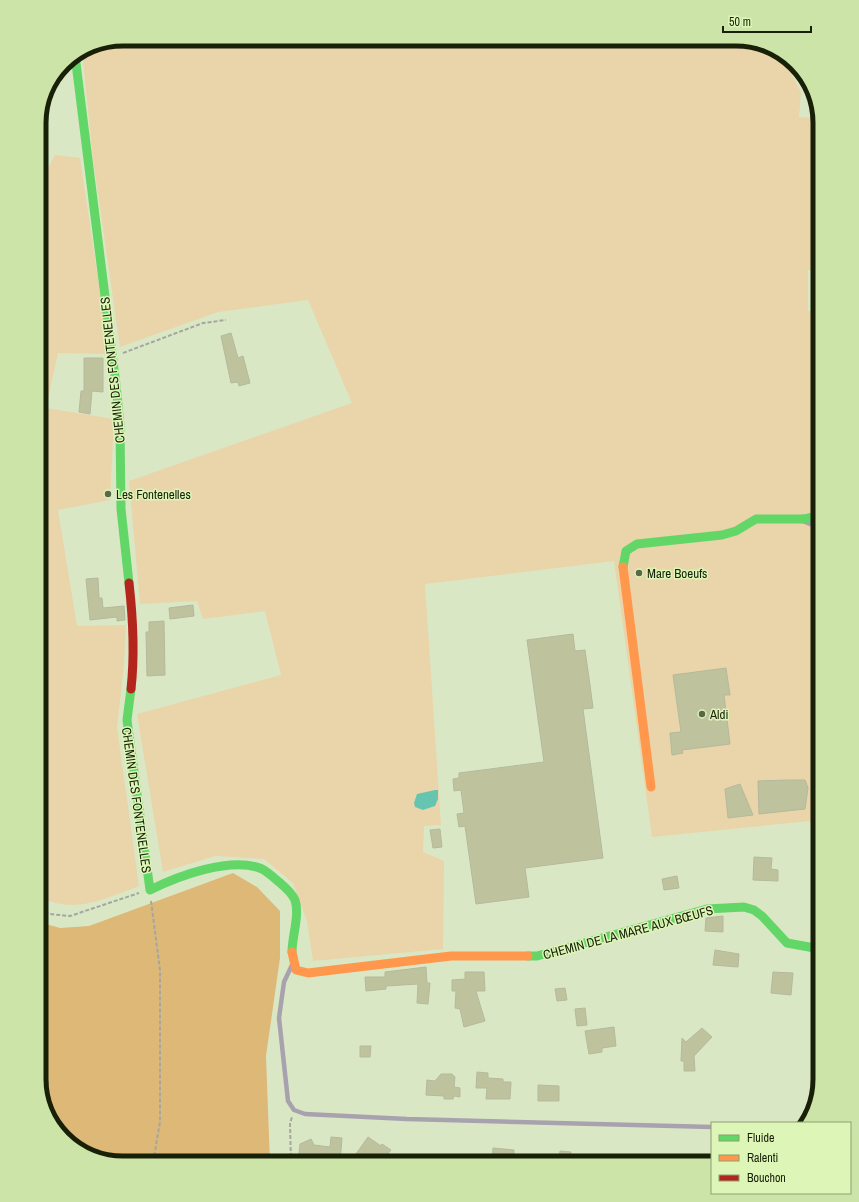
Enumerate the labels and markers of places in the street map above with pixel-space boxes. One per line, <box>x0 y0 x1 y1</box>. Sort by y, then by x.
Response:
place label: Les Fontenelles <box>116 486 191 503</box>
marker: Les Fontenelles <box>103 489 113 499</box>
place label: Mare Boeufs <box>647 565 707 582</box>
marker: Mare Boeufs <box>634 568 644 578</box>
place label: Aldi <box>709 706 728 723</box>
marker: Aldi <box>697 709 707 719</box>

